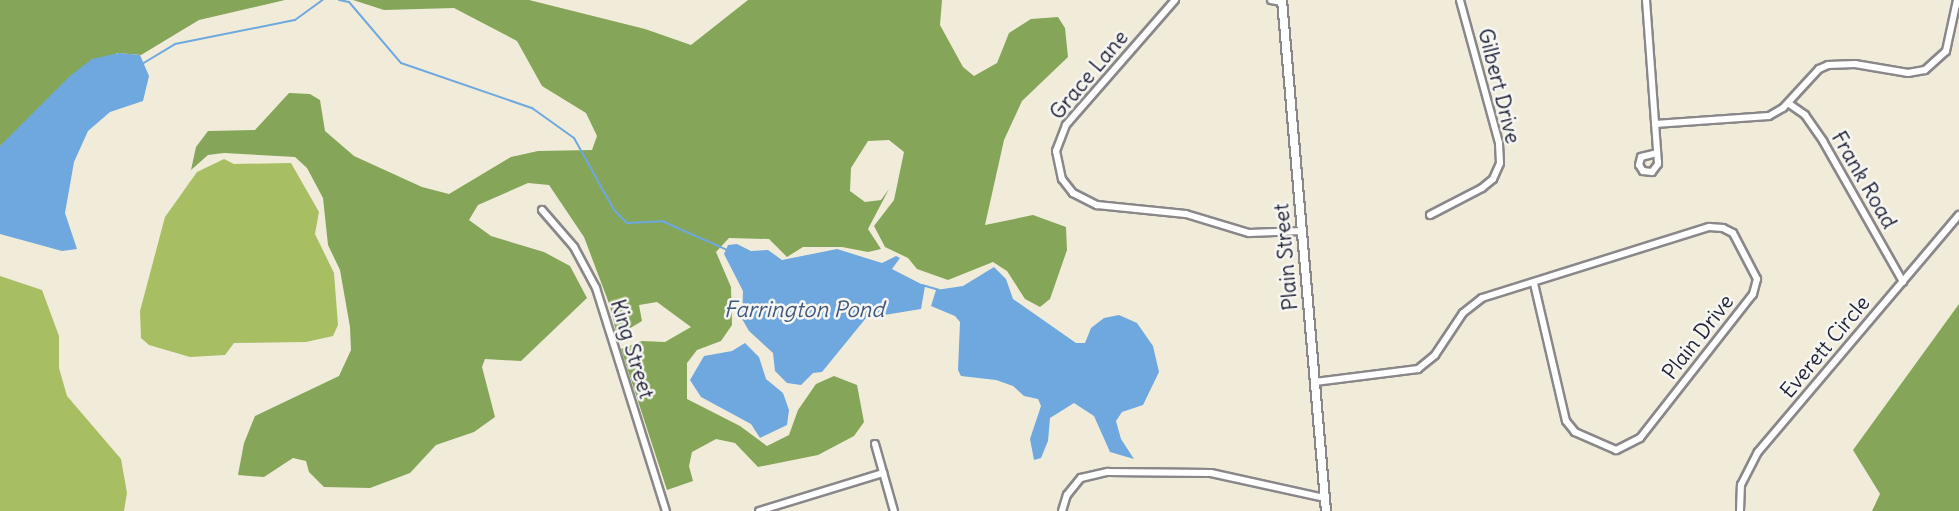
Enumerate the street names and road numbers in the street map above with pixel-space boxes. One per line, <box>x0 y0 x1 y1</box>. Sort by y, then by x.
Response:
street label: Grace Lane <box>1044 25 1134 125</box>
street label: Gilbert Drive <box>1473 26 1525 146</box>
street label: Frank Road <box>1826 127 1902 233</box>
street label: Plain Street <box>1269 202 1303 312</box>
street label: Plain Drive <box>1657 290 1739 384</box>
street label: Everett Circle <box>1775 291 1875 403</box>
street label: King Street <box>605 296 659 402</box>

